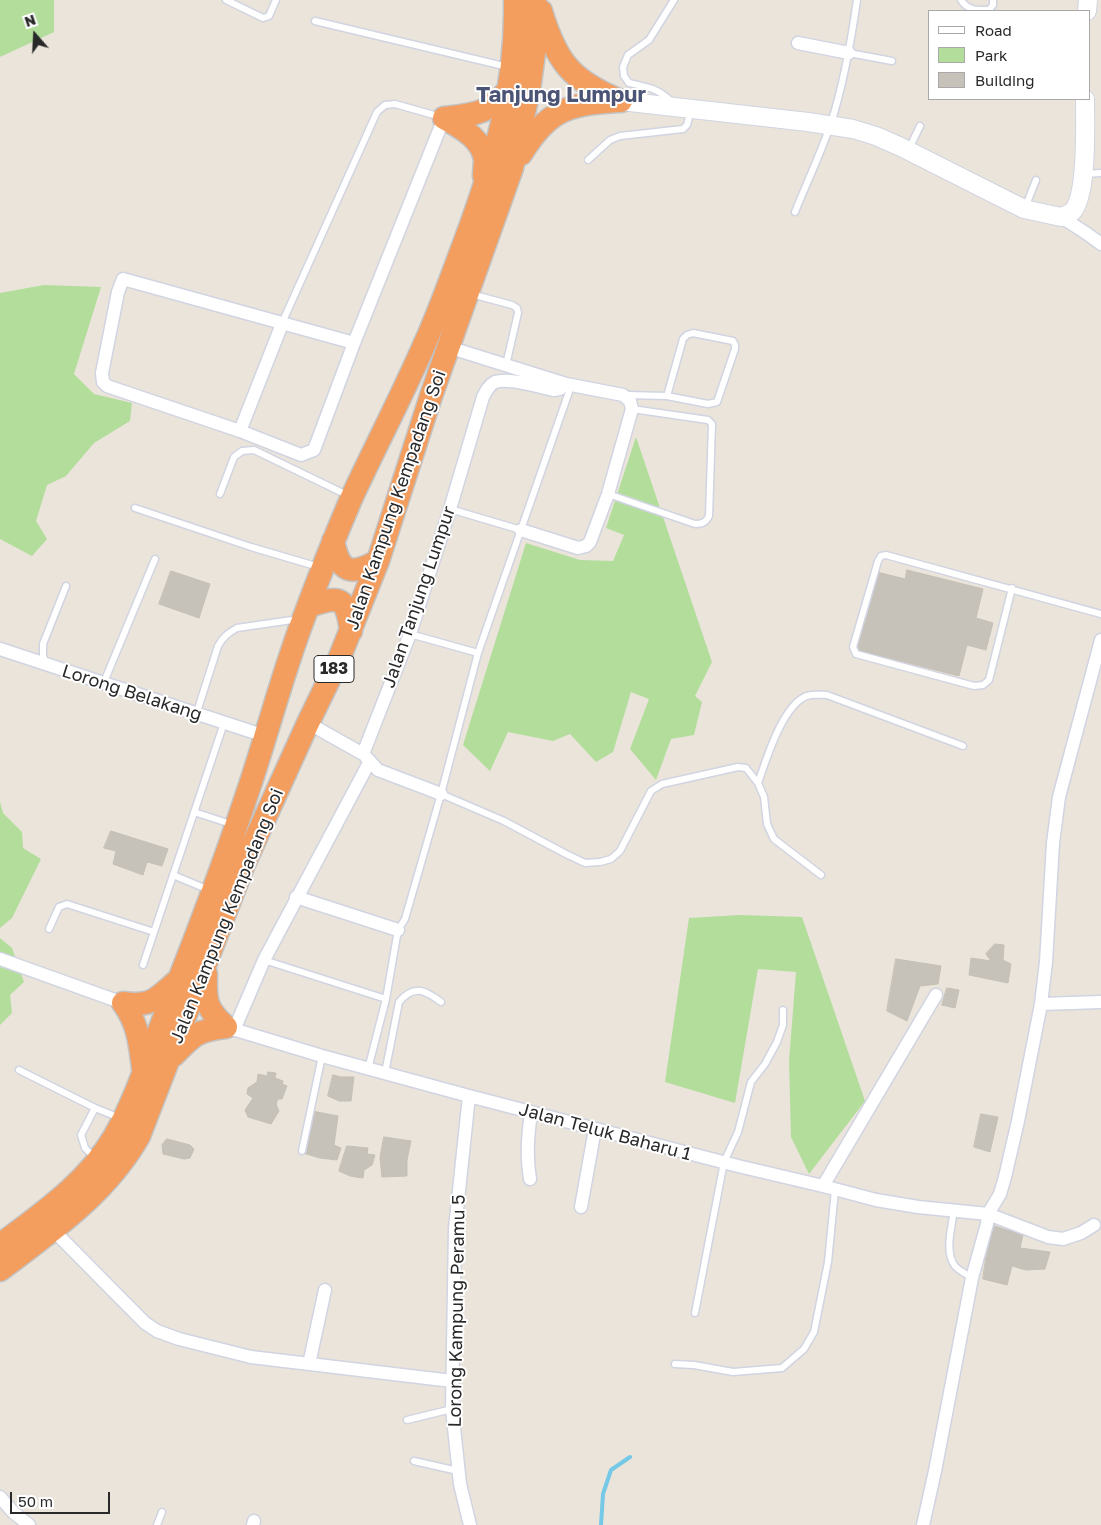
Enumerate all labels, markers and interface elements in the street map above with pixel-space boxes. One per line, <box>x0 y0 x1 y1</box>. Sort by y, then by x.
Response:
north arrow <box>10 10 60 60</box>
legend <box>928 10 1091 100</box>
text: N <box>22 11 38 30</box>
text: Road <box>975 21 1012 39</box>
text: Park <box>975 46 1007 64</box>
text: Building <box>975 71 1035 89</box>
district label: Tanjung Lumpur <box>476 82 646 108</box>
street label: Jalan Kampung Kempadang Soi <box>341 367 451 633</box>
street label: Jalan Tanjung Lumpur <box>378 503 460 691</box>
road number: 183 <box>314 656 354 682</box>
street label: Lorong Belakang <box>59 660 205 726</box>
street label: Jalan Kampung Kempadang Soi <box>166 785 288 1047</box>
street label: Jalan Teluk Baharu 1 <box>516 1099 694 1165</box>
street label: Lorong Kampung Peramu 5 <box>444 1194 470 1428</box>
scale bar <box>12 1482 112 1514</box>
text: 50 m <box>18 1492 53 1510</box>

